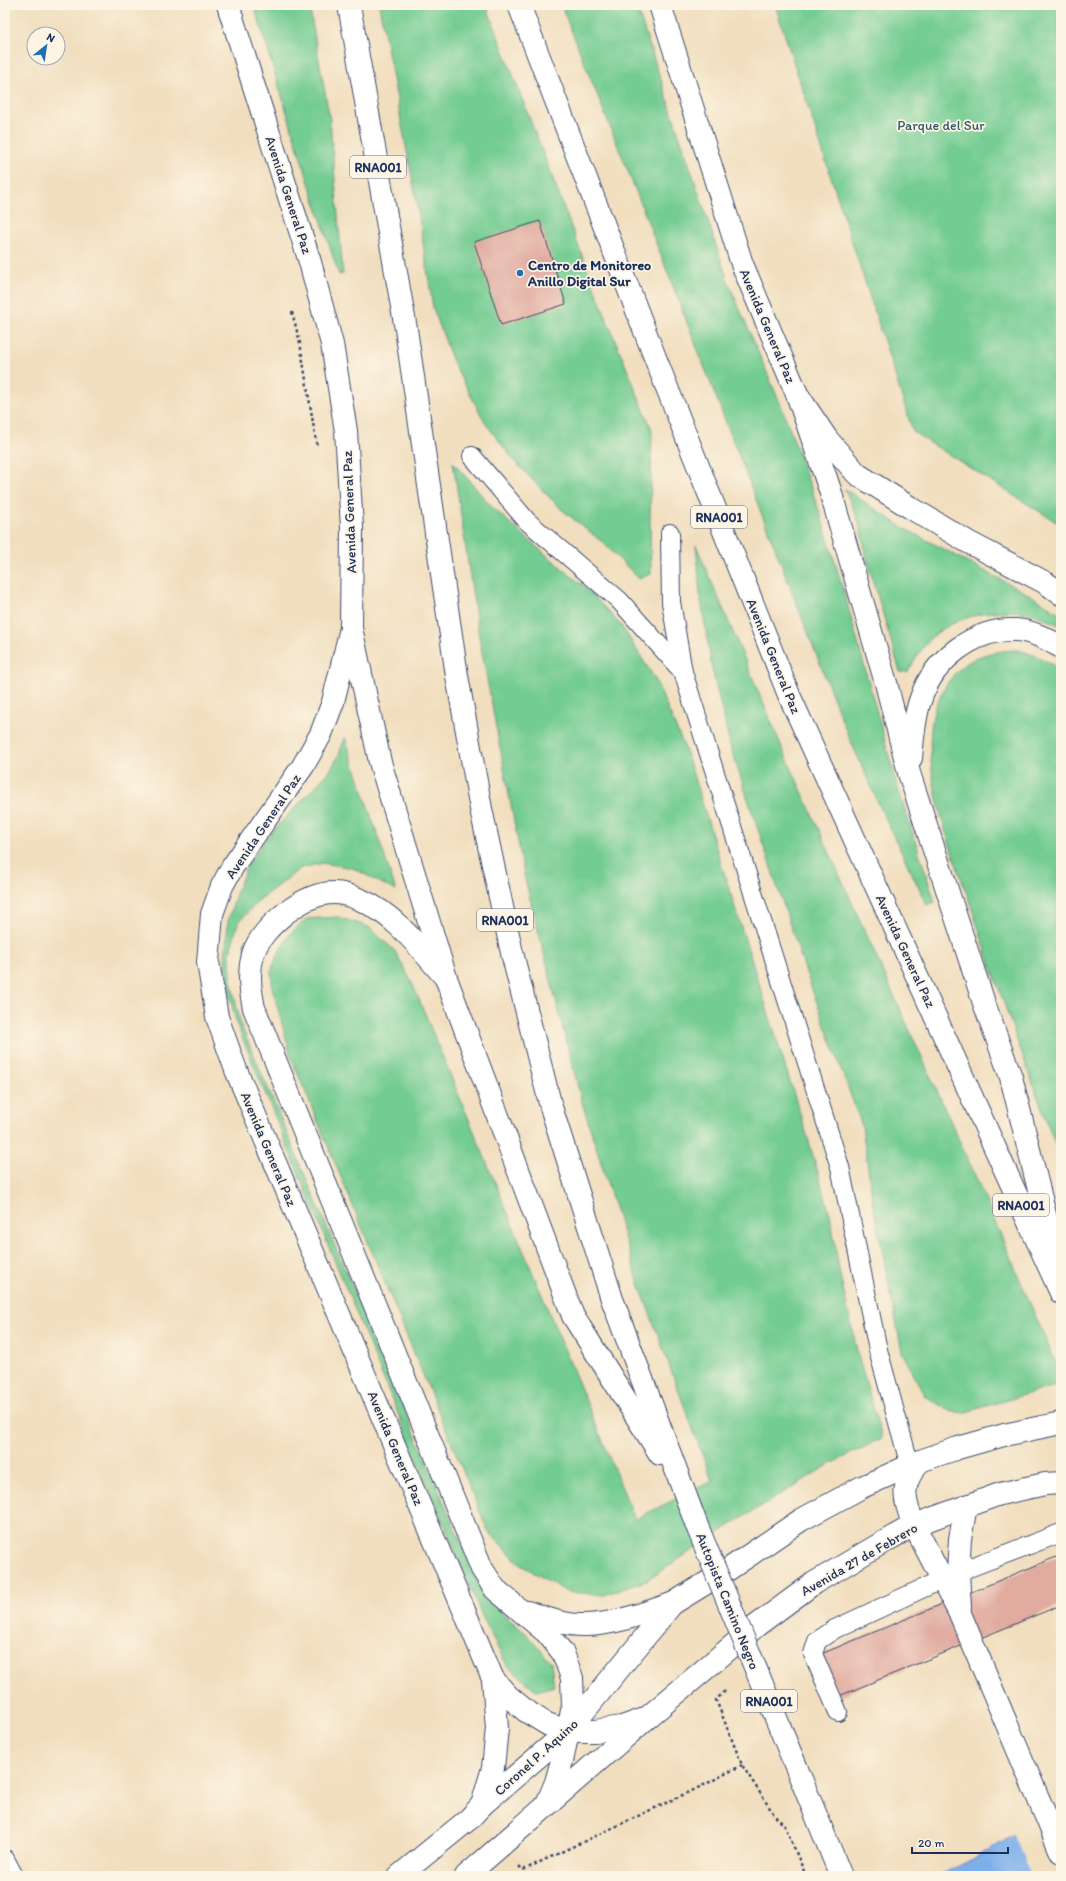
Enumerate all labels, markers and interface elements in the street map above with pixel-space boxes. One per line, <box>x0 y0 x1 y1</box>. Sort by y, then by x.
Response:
north arrow <box>26 26 66 66</box>
text: N <box>44 30 57 45</box>
park label: Parque del Sur <box>897 117 985 134</box>
street label: Avenida General Paz <box>261 134 316 257</box>
road number: RNA001 <box>350 156 406 178</box>
place label: Centro de Monitoreo Anillo Digital Sur <box>527 257 651 290</box>
street label: Avenida General Paz <box>736 266 800 387</box>
marker: Centro de Monitoreo Anillo Digital Sur <box>515 268 525 278</box>
street label: Avenida General Paz <box>339 450 360 574</box>
road number: RNA001 <box>691 506 747 528</box>
street label: Avenida General Paz <box>743 596 805 717</box>
street label: Avenida General Paz <box>222 770 305 882</box>
street label: Avenida General Paz <box>872 892 939 1011</box>
road number: RNA001 <box>477 909 533 931</box>
street label: Avenida General Paz <box>237 1089 301 1210</box>
road number: RNA001 <box>993 1194 1049 1216</box>
street label: Avenida General Paz <box>364 1388 428 1509</box>
street label: Avenida 27 de Febrero <box>798 1519 921 1600</box>
street label: Autopista Camino Negro <box>692 1530 763 1672</box>
road number: RNA001 <box>741 1690 797 1712</box>
street label: Coronel P. Aquino <box>491 1715 582 1799</box>
scale bar <box>912 1829 1008 1855</box>
text: 20 m <box>918 1836 945 1850</box>

